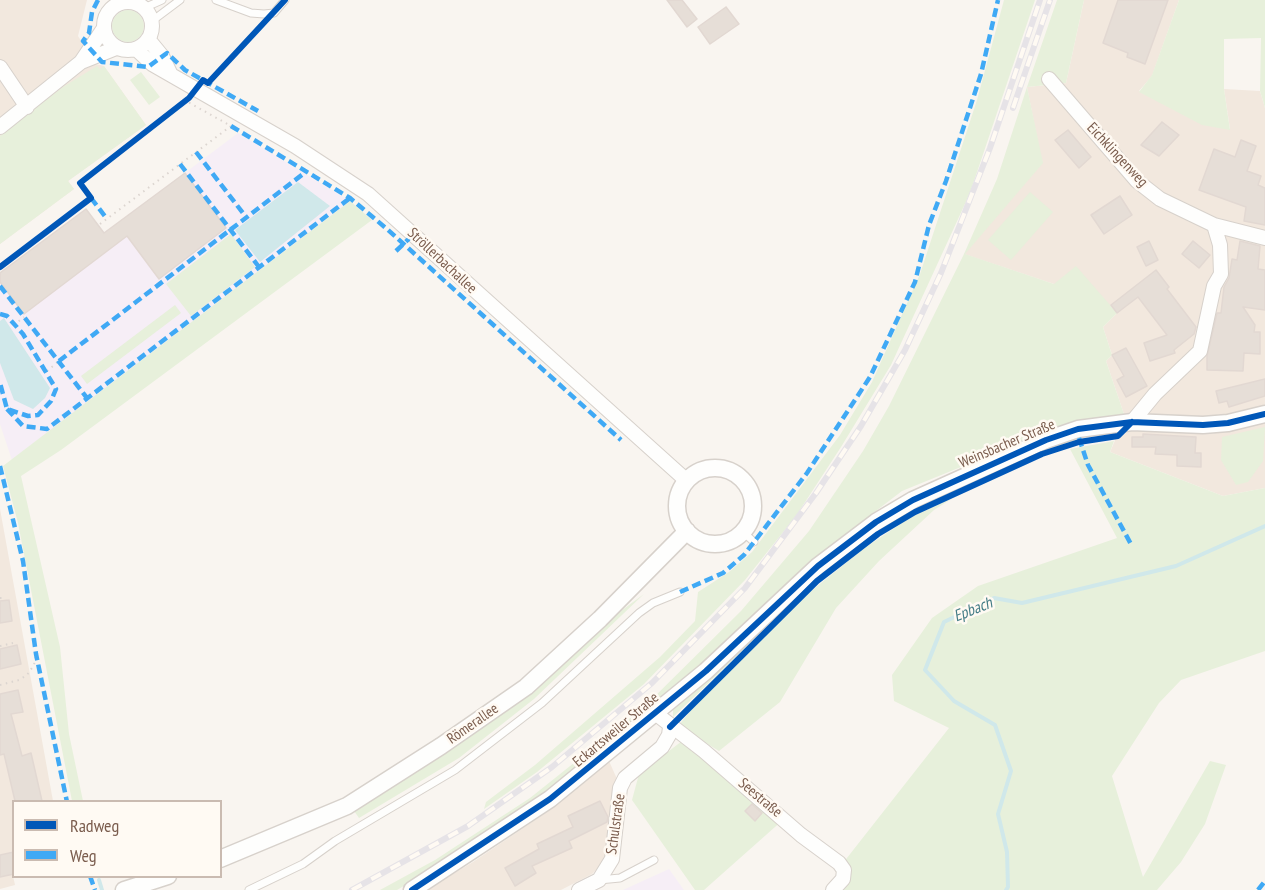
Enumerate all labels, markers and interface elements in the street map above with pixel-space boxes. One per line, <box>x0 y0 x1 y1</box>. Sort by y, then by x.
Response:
street label: Eichklingenweg <box>1083 119 1151 191</box>
street label: Ströllerbachallee <box>404 224 480 298</box>
street label: Weinsbacher Straße <box>956 416 1058 472</box>
water label: Epbach <box>951 594 995 626</box>
street label: Eckartsweiler Straße <box>569 689 663 771</box>
street label: Römerallee <box>444 700 502 748</box>
street label: Seestraße <box>734 775 786 821</box>
street label: Schulstraße <box>603 792 629 856</box>
legend <box>12 800 222 878</box>
text: Radweg <box>70 814 119 837</box>
text: Weg <box>70 844 97 867</box>

